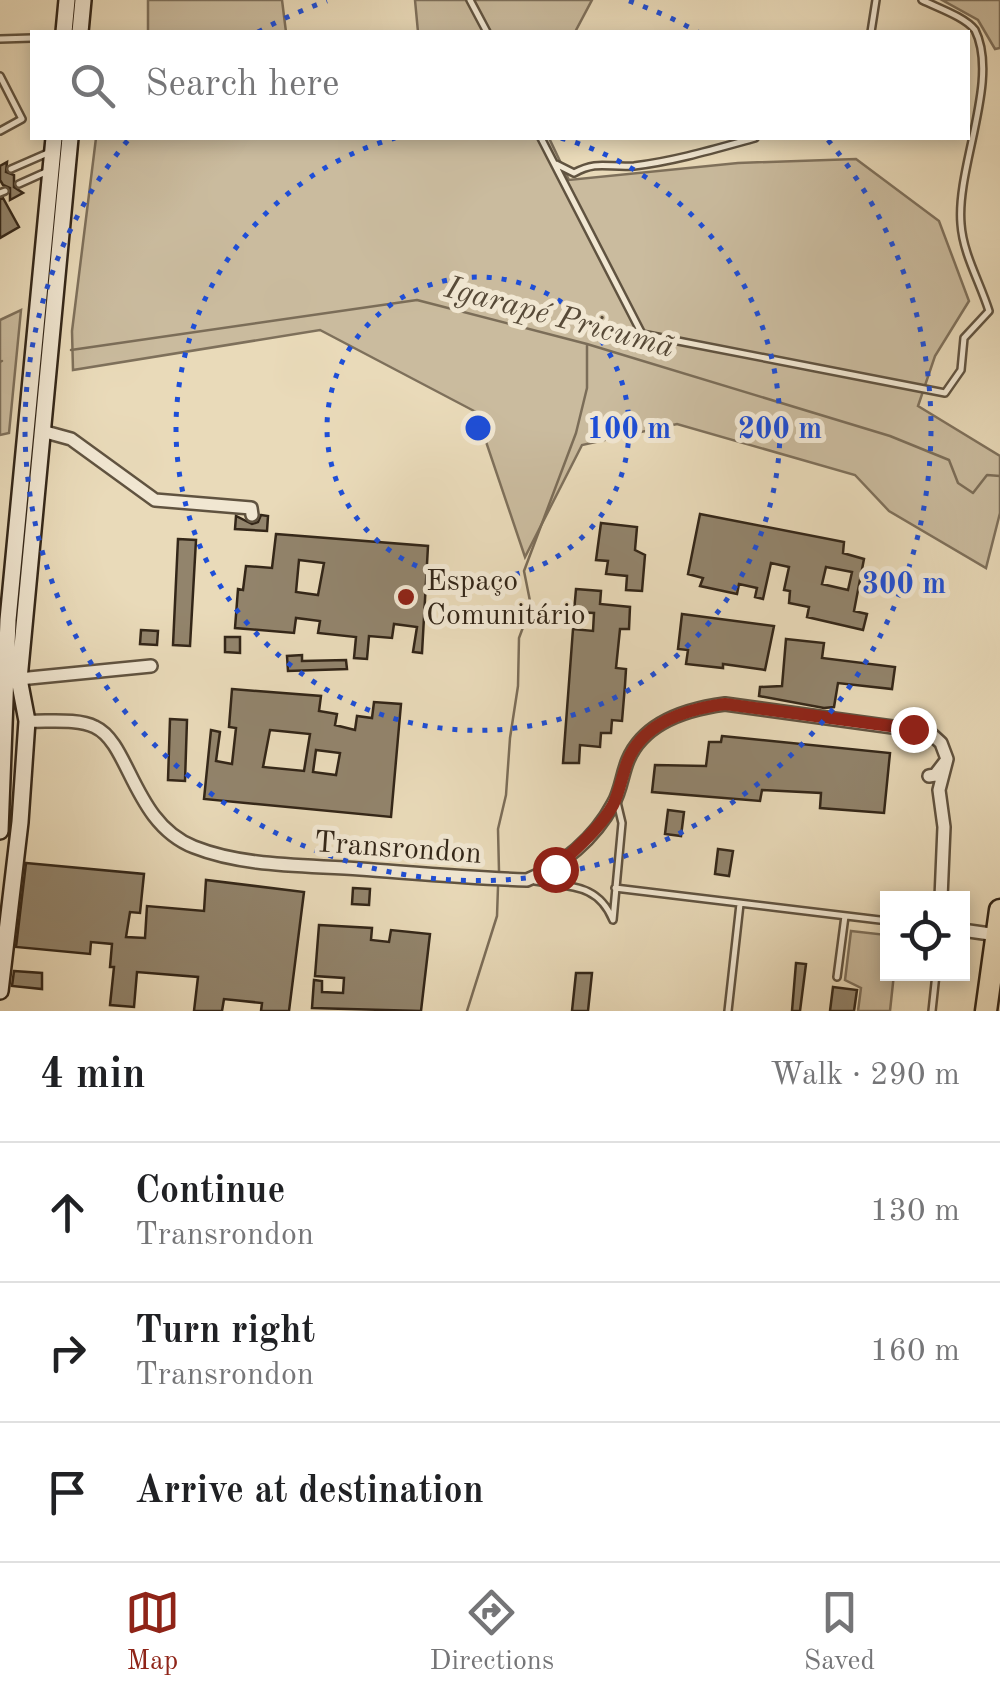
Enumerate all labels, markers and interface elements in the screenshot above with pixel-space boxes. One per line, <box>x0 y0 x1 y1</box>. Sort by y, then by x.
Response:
search box <box>30 30 970 140</box>
icon: search <box>65 58 120 113</box>
text: Search here <box>145 66 340 104</box>
water label: Igarapé Pricumã <box>440 273 677 365</box>
centre of rings <box>460 410 496 446</box>
text: 100 m <box>587 415 671 445</box>
text: 200 m <box>738 415 822 445</box>
place label: Espaço Comunitário <box>426 567 586 631</box>
text: 300 m <box>862 570 946 600</box>
marker: Espaço Comunitário <box>395 586 417 608</box>
route end <box>891 707 937 753</box>
street label: Transrondon <box>313 828 483 870</box>
route start <box>533 847 579 893</box>
map controls <box>880 891 970 981</box>
button: locate <box>880 891 970 981</box>
text: 4 min <box>40 1055 146 1097</box>
text: Walk · 290 m <box>770 1060 960 1092</box>
text: Continue <box>135 1173 285 1211</box>
icon: ahead <box>40 1185 95 1240</box>
text: 130 m <box>870 1196 960 1228</box>
text: Transrondon <box>135 1220 314 1252</box>
text: Turn right <box>135 1313 315 1351</box>
icon: right <box>40 1325 95 1380</box>
text: 160 m <box>870 1336 960 1368</box>
text: Transrondon <box>135 1360 314 1392</box>
icon: arrive <box>40 1465 95 1520</box>
text: Arrive at destination <box>135 1473 484 1511</box>
tab: Map <box>125 1585 180 1680</box>
tab: Directions <box>430 1585 554 1680</box>
tab: Saved <box>804 1585 875 1680</box>

